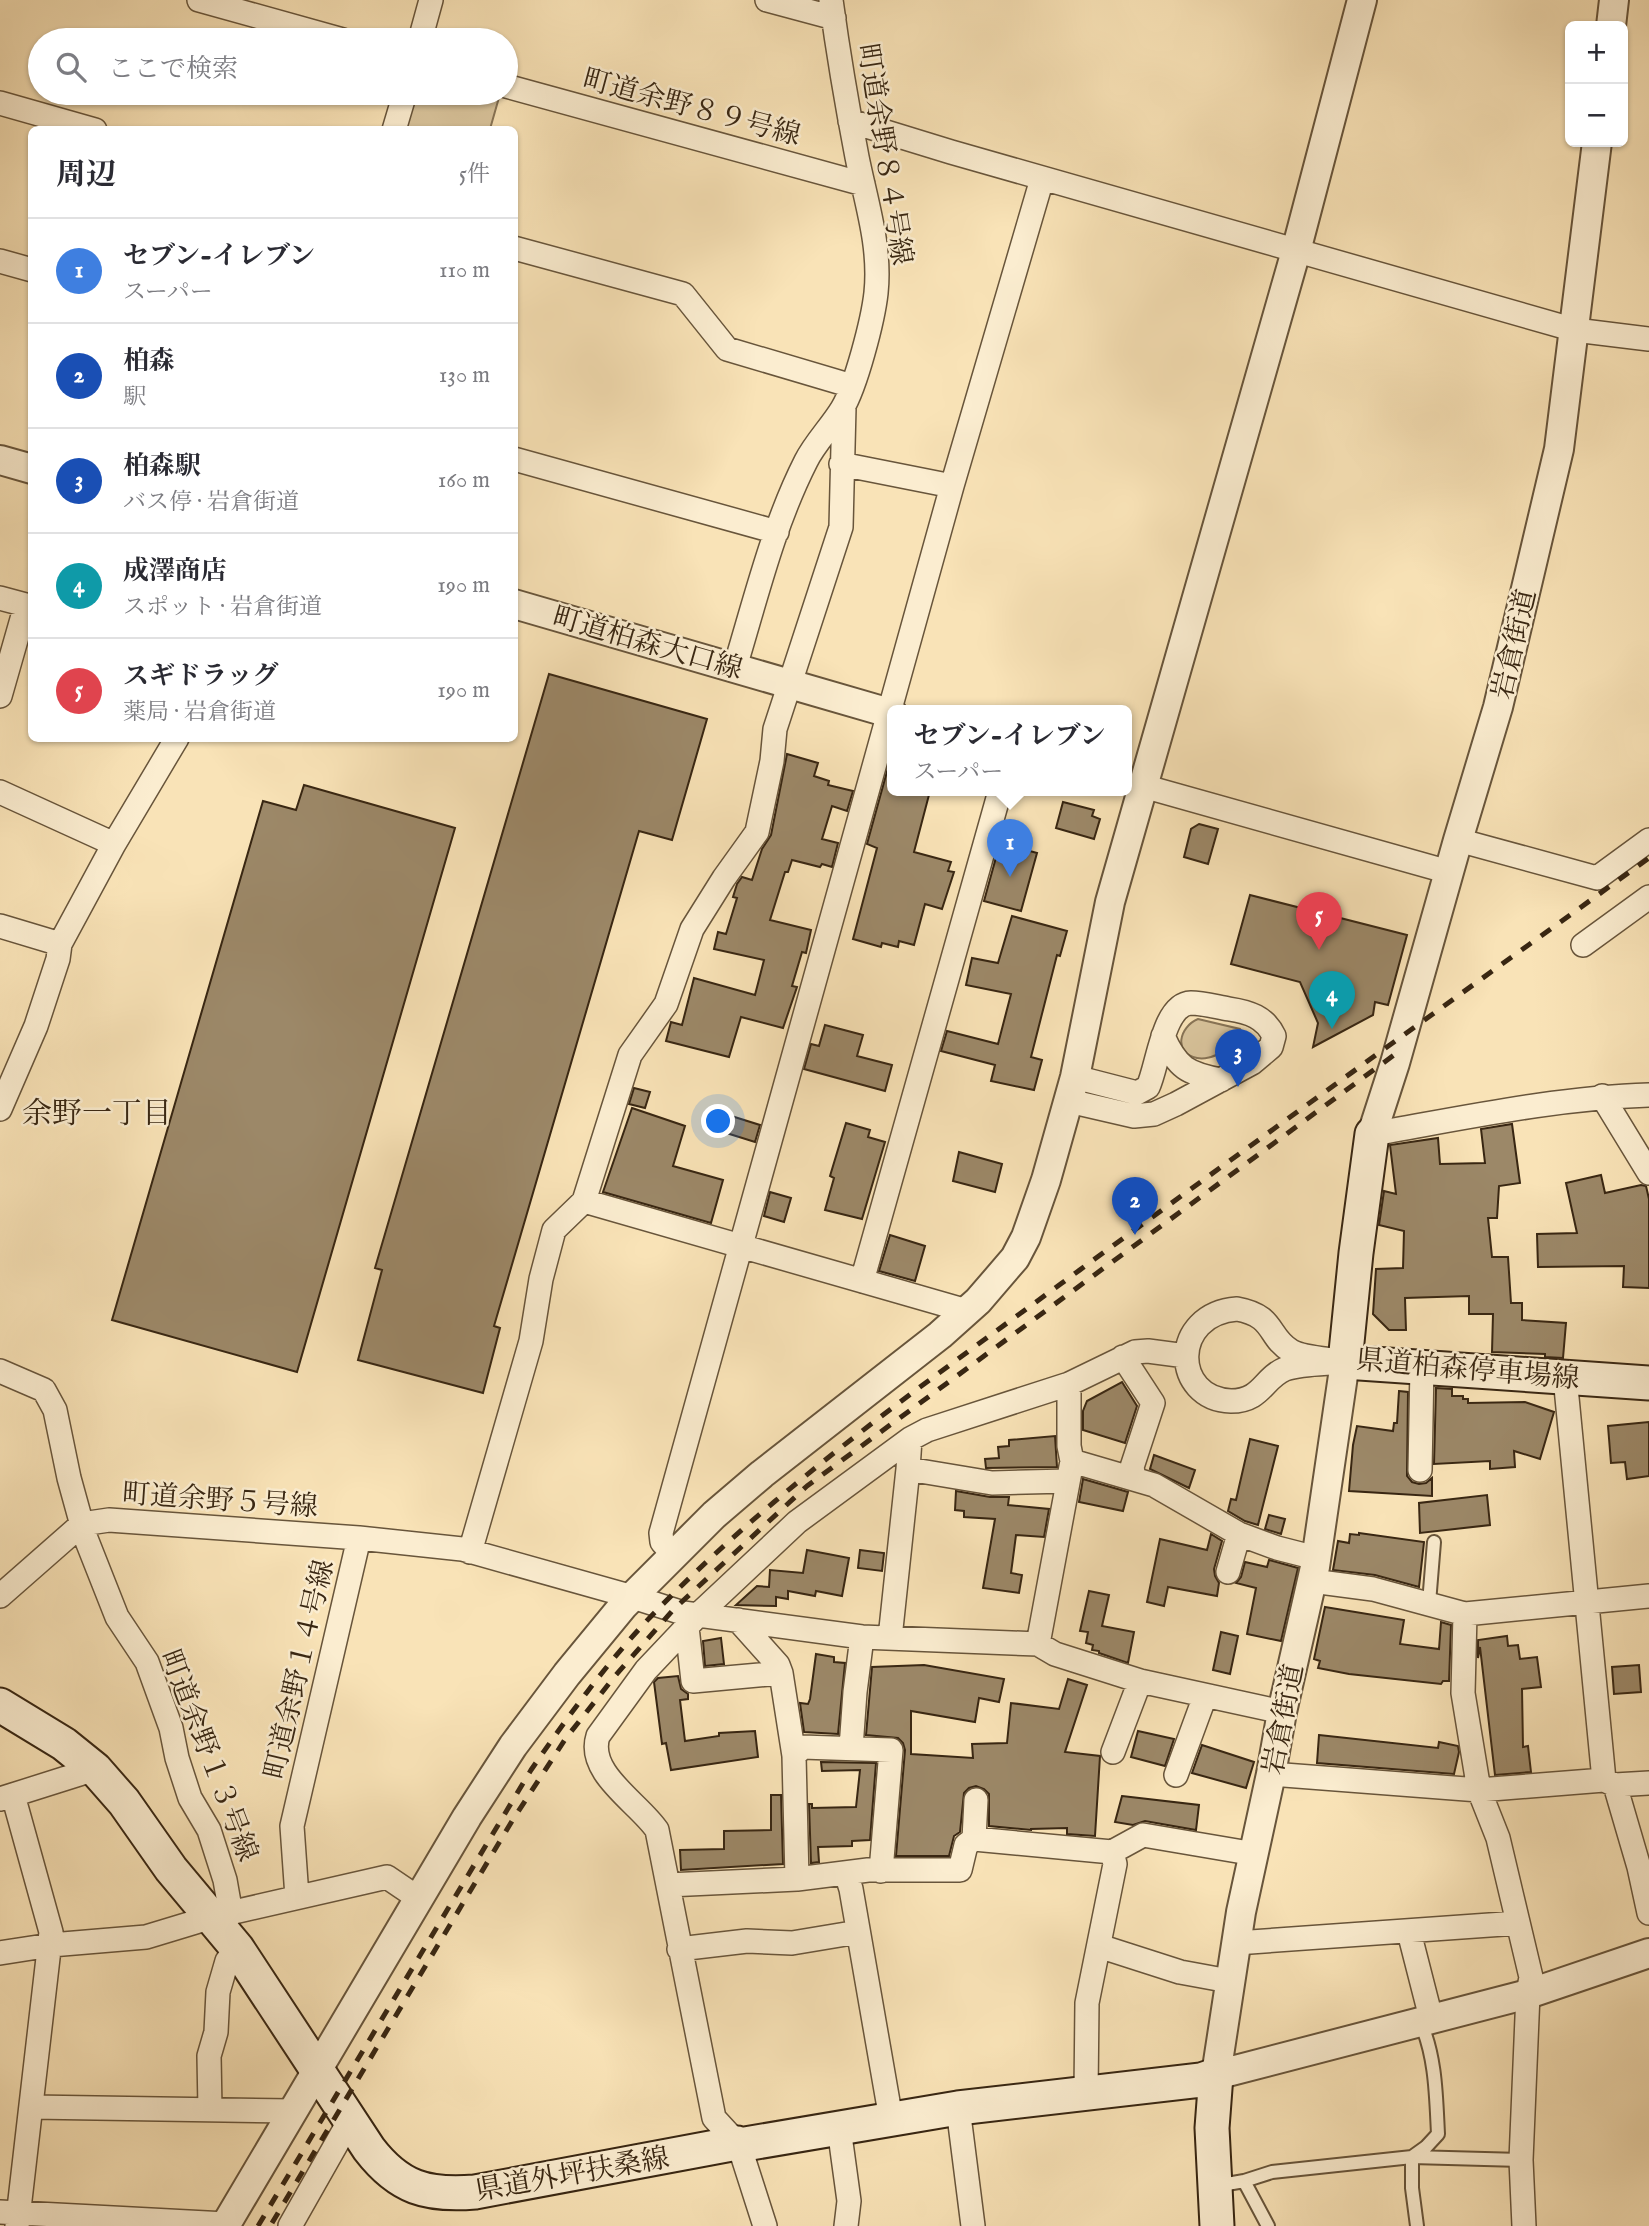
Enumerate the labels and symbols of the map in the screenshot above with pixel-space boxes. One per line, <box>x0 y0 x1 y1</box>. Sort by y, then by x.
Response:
street label: 町道余野８４号線 <box>849 41 918 268</box>
street label: 町道余野８９号線 <box>579 63 804 154</box>
street label: 岩倉街道 <box>1486 586 1545 703</box>
street label: 町道柏森大口線 <box>548 601 746 688</box>
pin: 1 <box>987 819 1033 877</box>
pin: 5 <box>1296 892 1342 950</box>
pin: 4 <box>1309 971 1355 1029</box>
pin: 3 <box>1215 1029 1261 1087</box>
district label: 余野一丁目 <box>22 1096 172 1134</box>
your location <box>701 1104 735 1138</box>
pin: 2 <box>1112 1177 1158 1235</box>
street label: 県道柏森停車場線 <box>1355 1343 1581 1398</box>
street label: 町道余野５号線 <box>121 1477 319 1526</box>
street label: 町道余野１４号線 <box>258 1556 343 1783</box>
street label: 町道余野１３号線 <box>151 1645 264 1867</box>
street label: 岩倉街道 <box>1257 1661 1312 1778</box>
street label: 県道外坪扶桑線 <box>473 2141 672 2210</box>

